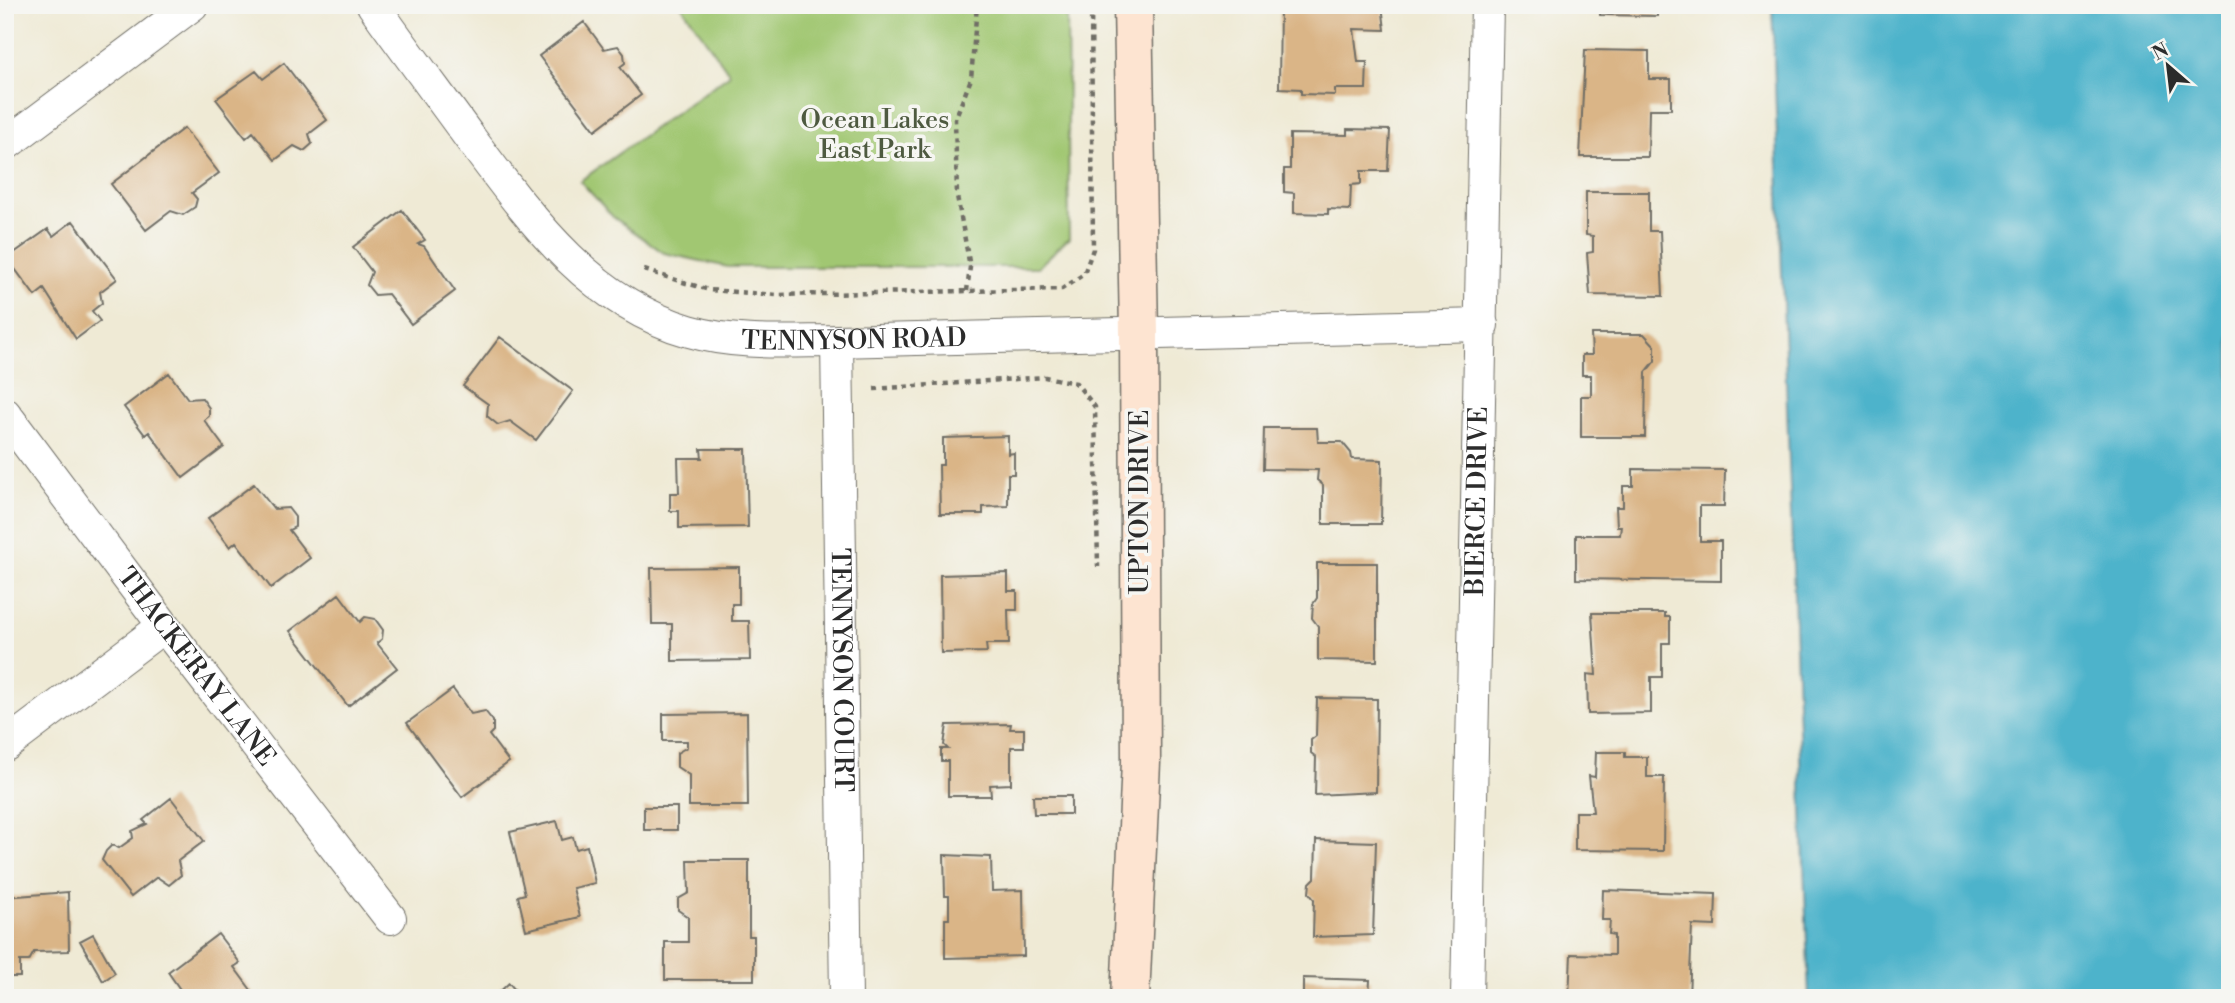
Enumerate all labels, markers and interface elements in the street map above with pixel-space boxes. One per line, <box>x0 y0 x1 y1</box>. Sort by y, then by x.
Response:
north arrow <box>2134 32 2204 102</box>
text: N <box>2148 38 2173 66</box>
park label: Ocean Lakes East Park <box>801 104 949 166</box>
street label: TENNYSON ROAD <box>740 322 967 358</box>
street label: BIERCE DRIVE <box>1459 406 1495 597</box>
street label: UPTON DRIVE <box>1124 410 1156 594</box>
street label: TENNYSON COURT <box>824 548 859 792</box>
street label: THACKERAY LANE <box>110 561 282 772</box>

